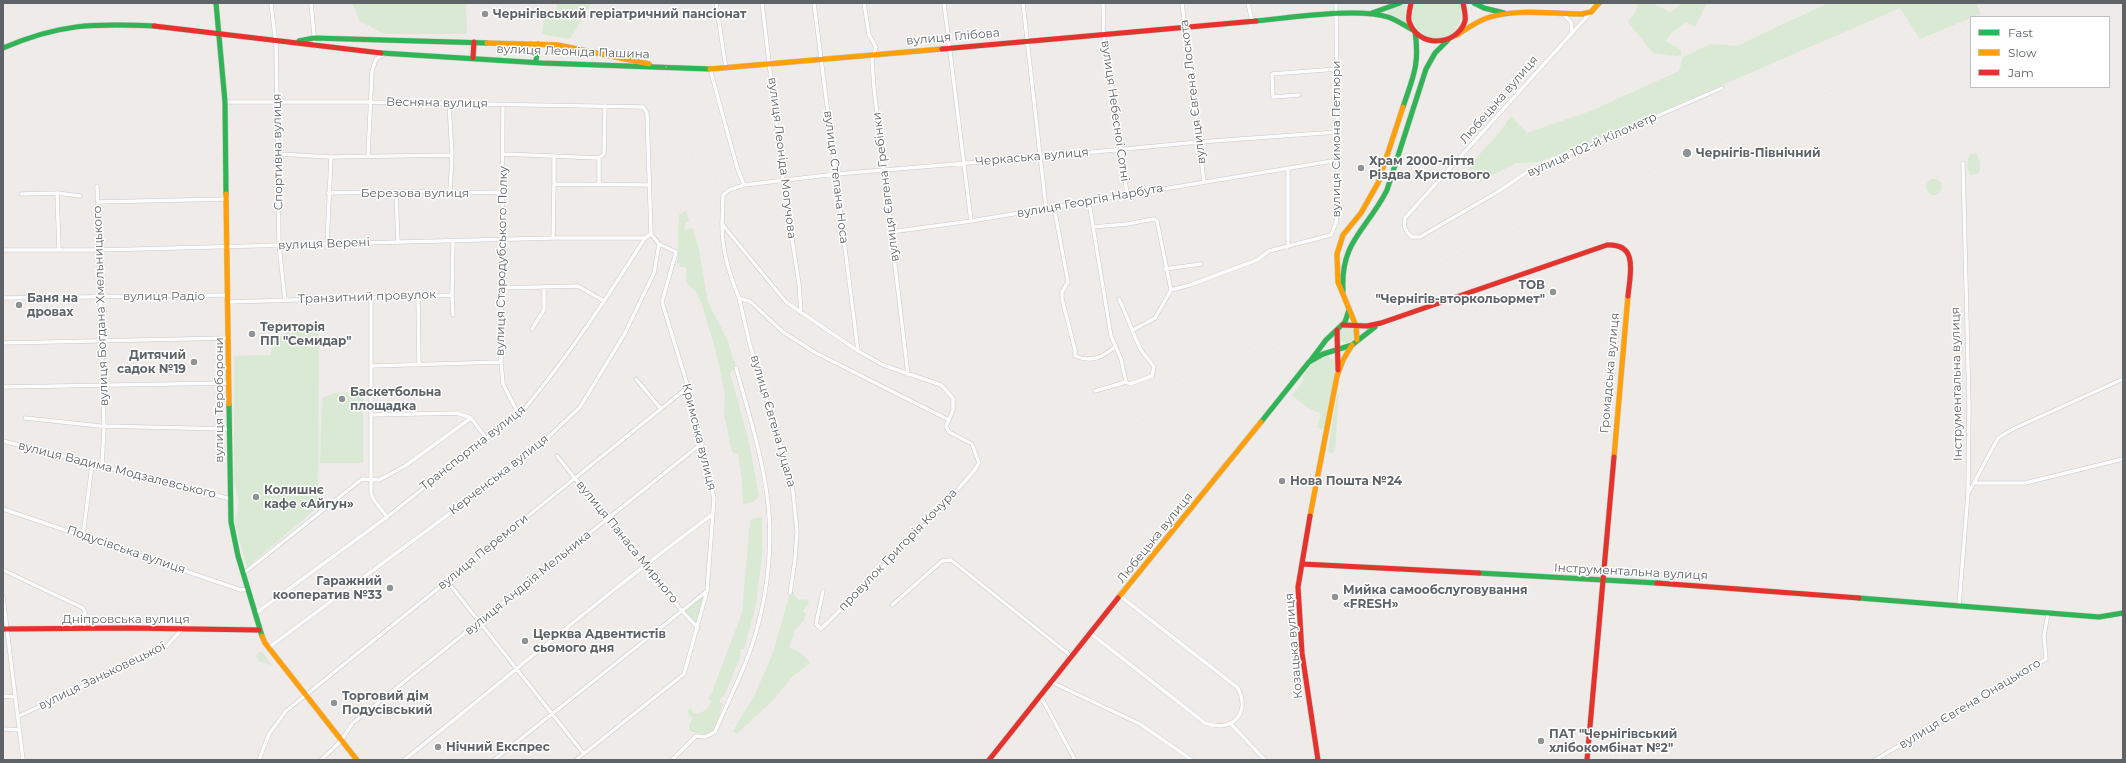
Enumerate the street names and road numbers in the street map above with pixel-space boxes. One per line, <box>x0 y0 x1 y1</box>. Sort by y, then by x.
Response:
street label: вулиця Євгена Лоскота <box>1177 19 1209 165</box>
street label: вулиця Глібова <box>906 26 1000 48</box>
street label: вулиця Небесної Сотні <box>1098 39 1132 183</box>
street label: вулиця Леоніда Пашина <box>496 42 650 62</box>
street label: Любецька вулиця <box>1457 53 1541 147</box>
street label: вулиця Симона Петлюри <box>1329 60 1343 218</box>
street label: вулиця Леоніда Могучова <box>765 76 799 240</box>
street label: Спортивна вулиця <box>270 93 286 211</box>
street label: Весняна вулиця <box>386 95 488 111</box>
street label: вулиця Степана Носа <box>821 110 851 244</box>
street label: вулиця 102-й Кілометр <box>1525 110 1659 180</box>
street label: вулиця Євгена Гребінки <box>870 111 902 263</box>
street label: Черкаська вулиця <box>975 145 1089 169</box>
street label: вулиця Стародубського Полку <box>493 166 511 356</box>
street label: вулиця Георгія Нарбута <box>1016 181 1164 221</box>
street label: Березова вулиця <box>361 186 469 200</box>
street label: вулиця Богдана Хмельницького <box>90 206 112 406</box>
street label: вулиця Верені <box>278 235 370 253</box>
street label: Транзитний провулок <box>298 287 436 307</box>
street label: вулиця Радіо <box>123 289 205 303</box>
street label: Інструментальна вулиця <box>1948 307 1966 461</box>
street label: Громадська вулиця <box>1598 312 1622 434</box>
street label: вулиця Тероборони <box>212 337 226 463</box>
street label: вулиця Євгена Гуцала <box>747 353 799 489</box>
street label: Кримська вулиця <box>679 382 719 492</box>
street label: Транспортна вулиця <box>418 402 528 494</box>
street label: Керченська вулиця <box>447 432 551 518</box>
street label: вулиця Вадима Модзалевського <box>17 438 217 502</box>
street label: вулиця Панаса Мирного <box>573 478 681 606</box>
street label: провулок Григорія Кочура <box>836 486 960 614</box>
street label: Любецька вулиця <box>1114 490 1196 586</box>
street label: вулиця Перемоги <box>435 511 531 593</box>
street label: Подусівська вулиця <box>65 523 187 577</box>
street label: вулиця Андрія Мельника <box>462 528 594 638</box>
street label: Інструментальна вулиця <box>1554 561 1708 583</box>
street label: Козацька вулиця <box>1282 593 1306 699</box>
street label: Дніпровська вулиця <box>62 612 190 626</box>
street label: вулиця Заньковецької <box>36 639 168 713</box>
street label: вулиця Євгена Онацького <box>1897 656 2043 752</box>

